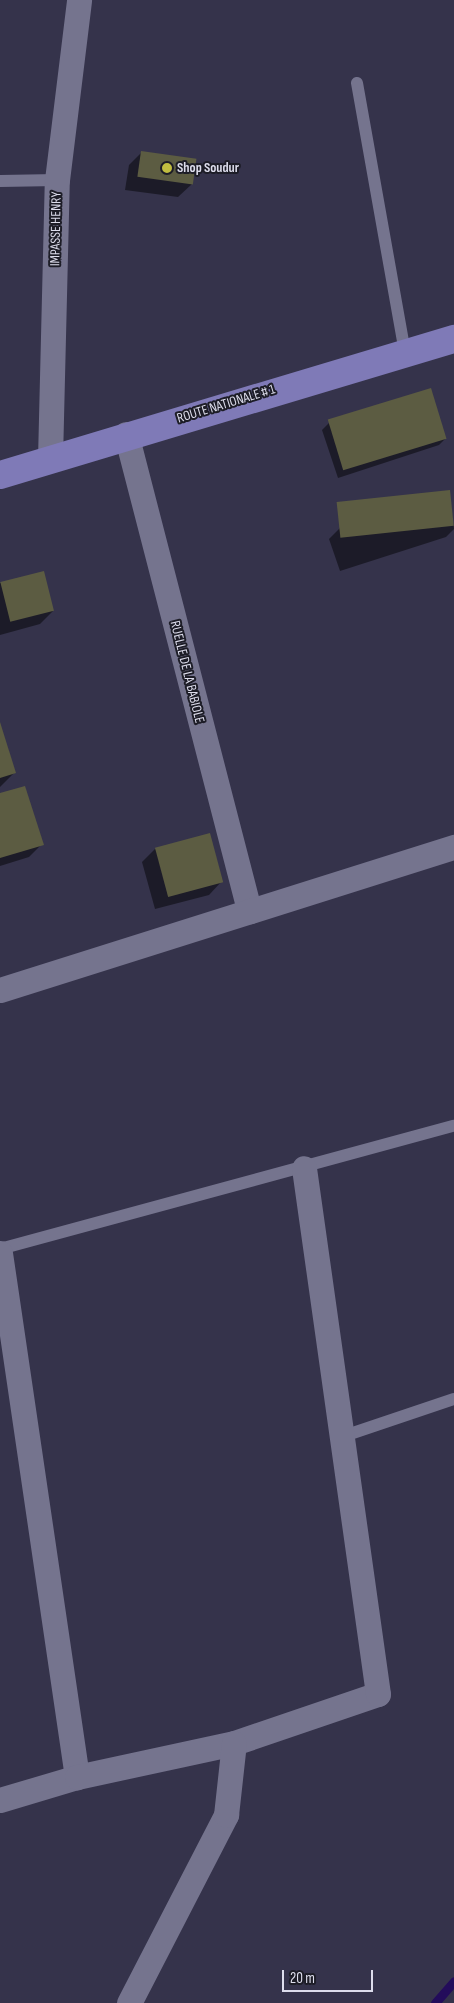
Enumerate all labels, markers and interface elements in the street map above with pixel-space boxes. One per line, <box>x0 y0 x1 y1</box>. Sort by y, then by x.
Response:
place label: Shop Soudur <box>177 160 239 176</box>
marker: Shop Soudur <box>161 162 173 174</box>
street label: IMPASSE HENRY <box>47 192 65 266</box>
street label: ROUTE NATIONALE # 1 <box>175 381 277 427</box>
street label: RUELLE DE LA BABIOLE <box>166 619 208 725</box>
scale bar <box>284 1960 375 1992</box>
text: 20 m <box>290 1969 315 1988</box>

